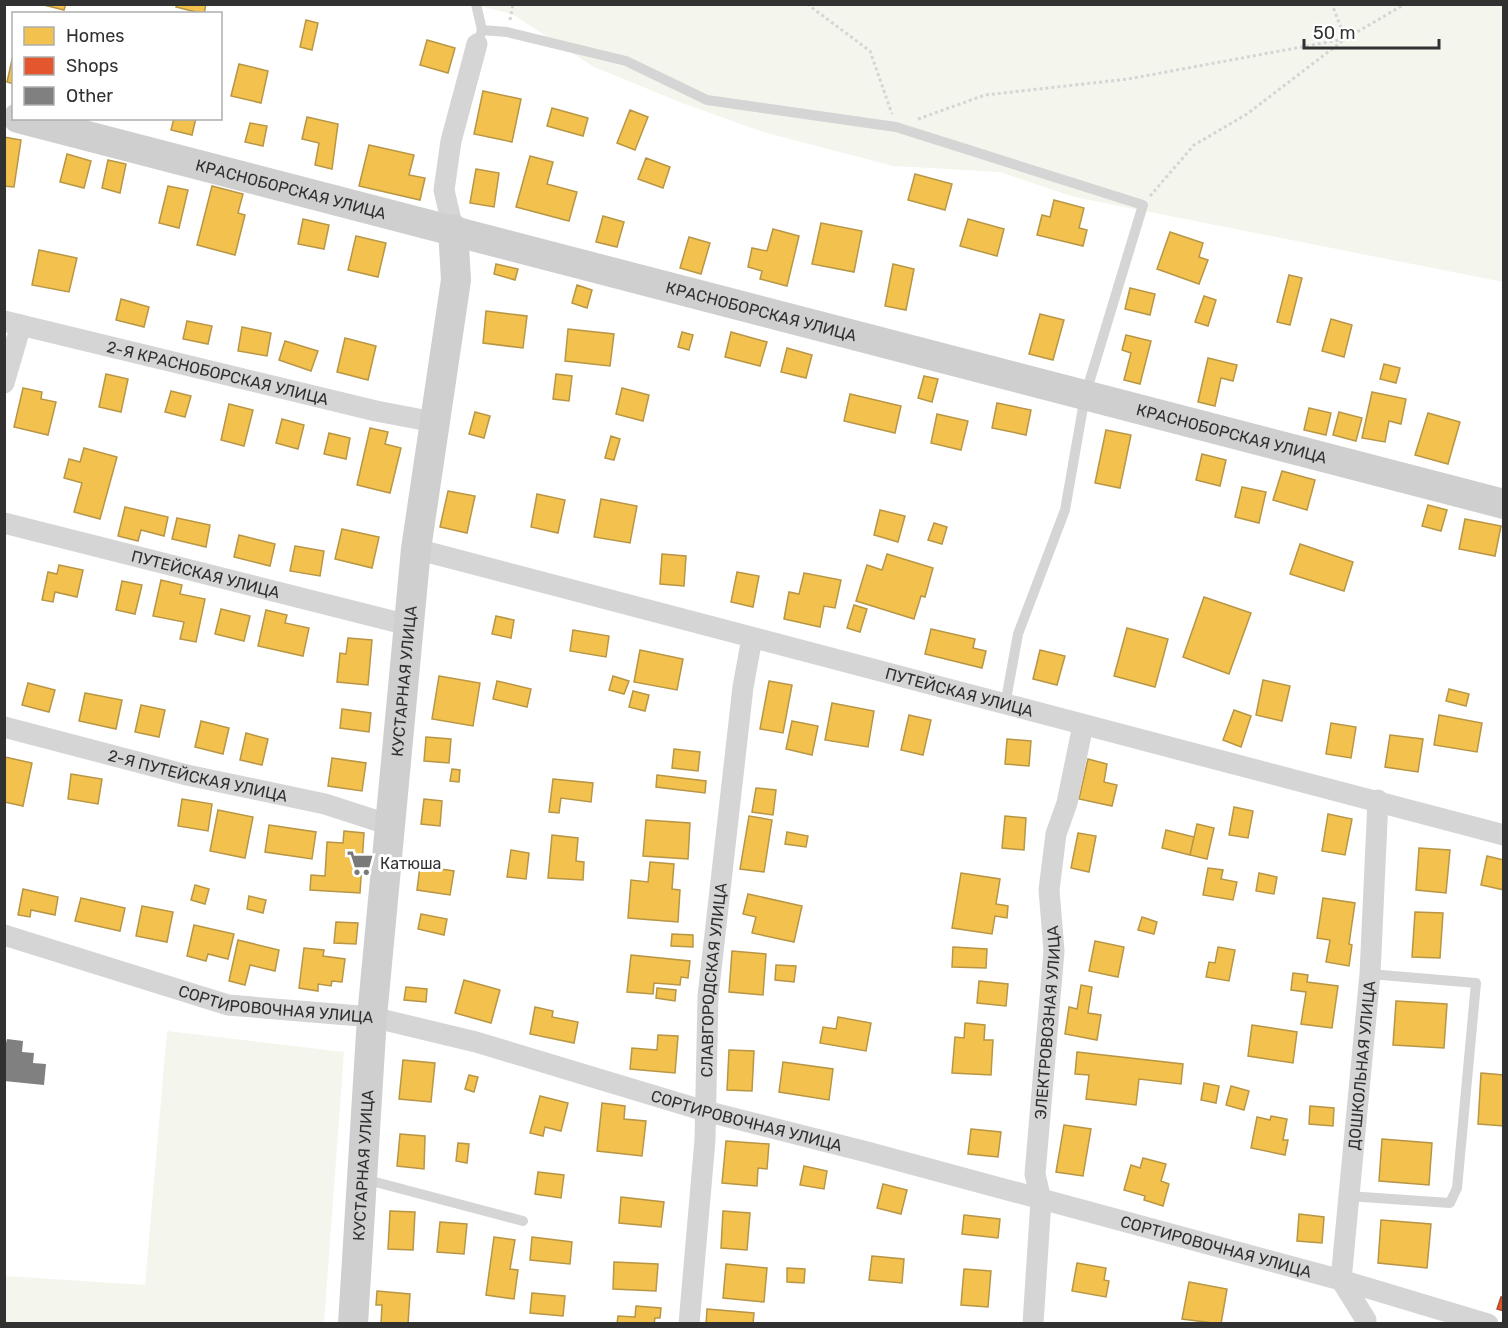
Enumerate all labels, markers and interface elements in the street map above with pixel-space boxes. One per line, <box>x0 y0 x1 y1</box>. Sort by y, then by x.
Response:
legend <box>12 12 222 120</box>
scale bar <box>1304 12 1439 50</box>
text: 50 m <box>1313 22 1356 44</box>
text: Homes <box>66 25 124 47</box>
text: Shops <box>66 55 118 77</box>
text: Other <box>66 85 113 107</box>
street label: КРАСНОБОРСКАЯ УЛИЦА <box>194 155 389 223</box>
street label: КРАСНОБОРСКАЯ УЛИЦА <box>664 277 859 345</box>
street label: 2-Я КРАСНОБОРСКАЯ УЛИЦА <box>105 337 331 409</box>
street label: КРАСНОБОРСКАЯ УЛИЦА <box>1134 399 1329 467</box>
street label: ПУТЕЙСКАЯ УЛИЦА <box>129 546 282 602</box>
street label: КУСТАРНАЯ УЛИЦА <box>387 604 420 757</box>
street label: ПУТЕЙСКАЯ УЛИЦА <box>883 663 1036 721</box>
street label: 2-Я ПУТЕЙСКАЯ УЛИЦА <box>106 745 290 805</box>
supermarket icon: Катюша <box>345 848 375 878</box>
place label: Катюша <box>380 854 441 873</box>
street label: СЛАВГОРОДСКАЯ УЛИЦА <box>697 881 730 1078</box>
street label: ЭЛЕКТРОВОЗНАЯ УЛИЦА <box>1030 925 1064 1120</box>
street label: ДОШКОЛЬНАЯ УЛИЦА <box>1344 979 1379 1151</box>
street label: СОРТИРОВОЧНАЯ УЛИЦА <box>176 981 375 1027</box>
street label: СОРТИРОВОЧНАЯ УЛИЦА <box>649 1086 845 1155</box>
street label: КУСТАРНАЯ УЛИЦА <box>349 1089 377 1242</box>
street label: СОРТИРОВОЧНАЯ УЛИЦА <box>1118 1211 1314 1281</box>

